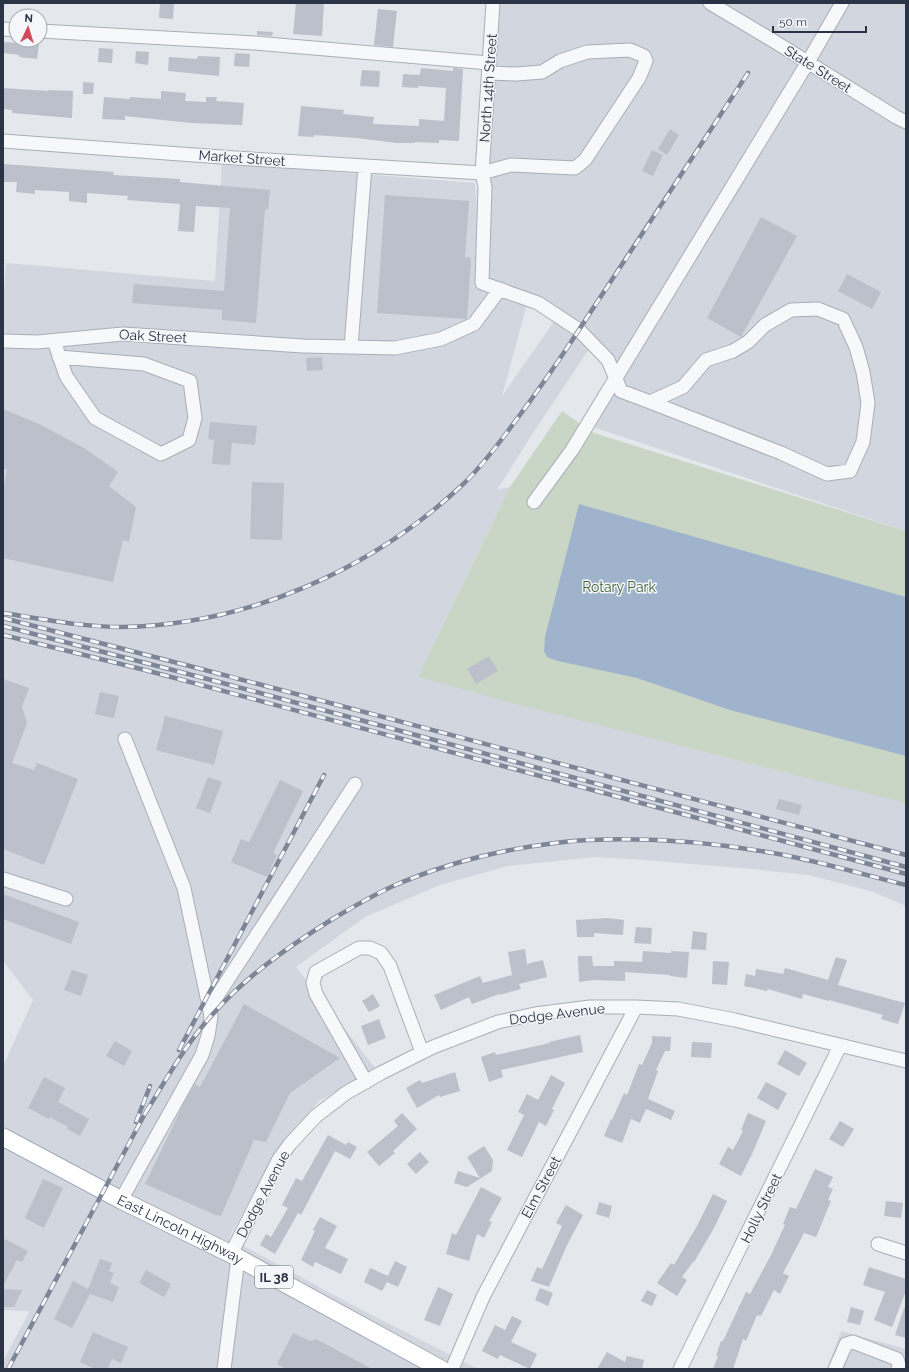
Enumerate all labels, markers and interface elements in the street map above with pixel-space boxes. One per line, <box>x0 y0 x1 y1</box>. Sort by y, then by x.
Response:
north arrow <box>8 8 48 48</box>
scale bar <box>773 8 866 34</box>
text: N <box>24 12 33 25</box>
text: 50 m <box>779 15 807 29</box>
street label: North 14th Street <box>476 33 500 143</box>
street label: State Street <box>782 42 855 96</box>
street label: Market Street <box>198 147 286 169</box>
street label: Oak Street <box>119 326 188 346</box>
park label: Rotary Park <box>582 579 656 595</box>
street label: Dodge Avenue <box>508 1000 606 1028</box>
street label: Dodge Avenue <box>233 1148 293 1240</box>
street label: Elm Street <box>518 1153 564 1221</box>
street label: Holly Street <box>737 1170 785 1245</box>
street label: East Lincoln Highway <box>115 1192 247 1267</box>
road number: IL 38 <box>255 1266 293 1288</box>

